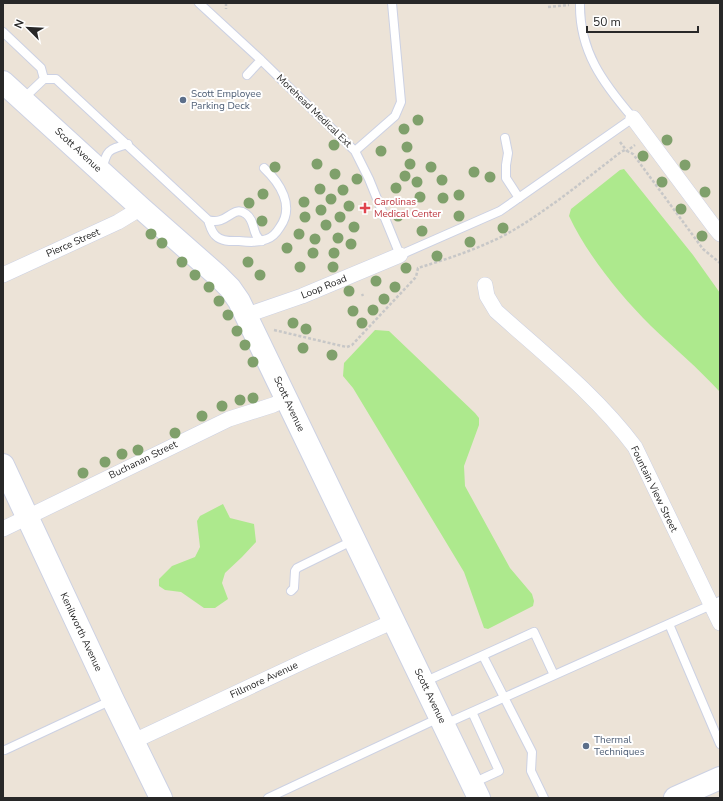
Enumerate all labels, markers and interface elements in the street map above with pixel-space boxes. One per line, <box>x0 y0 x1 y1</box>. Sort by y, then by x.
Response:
north arrow <box>8 8 48 48</box>
scale bar <box>587 8 698 34</box>
text: 50 m <box>593 14 621 30</box>
text: N <box>11 17 28 31</box>
street label: Morehead Medical Ext <box>273 71 355 151</box>
place label: Scott Employee Parking Deck <box>191 87 261 113</box>
marker: Scott Employee Parking Deck <box>178 95 188 105</box>
street label: Scott Avenue <box>51 125 105 175</box>
place label: Carolinas Medical Center <box>374 195 442 221</box>
marker: Carolinas Medical Center <box>359 202 371 214</box>
street label: Pierce Street <box>44 225 102 261</box>
street label: Loop Road <box>299 271 349 303</box>
street label: Scott Avenue <box>270 374 308 434</box>
street label: Buchanan Street <box>106 437 180 483</box>
street label: Fountain View Street <box>627 444 681 535</box>
street label: Kenilworth Avenue <box>57 590 105 674</box>
street label: Fillmore Avenue <box>228 658 300 702</box>
street label: Scott Avenue <box>411 666 449 726</box>
place label: Thermal Techniques <box>594 733 645 759</box>
marker: Thermal Techniques <box>581 741 591 751</box>

